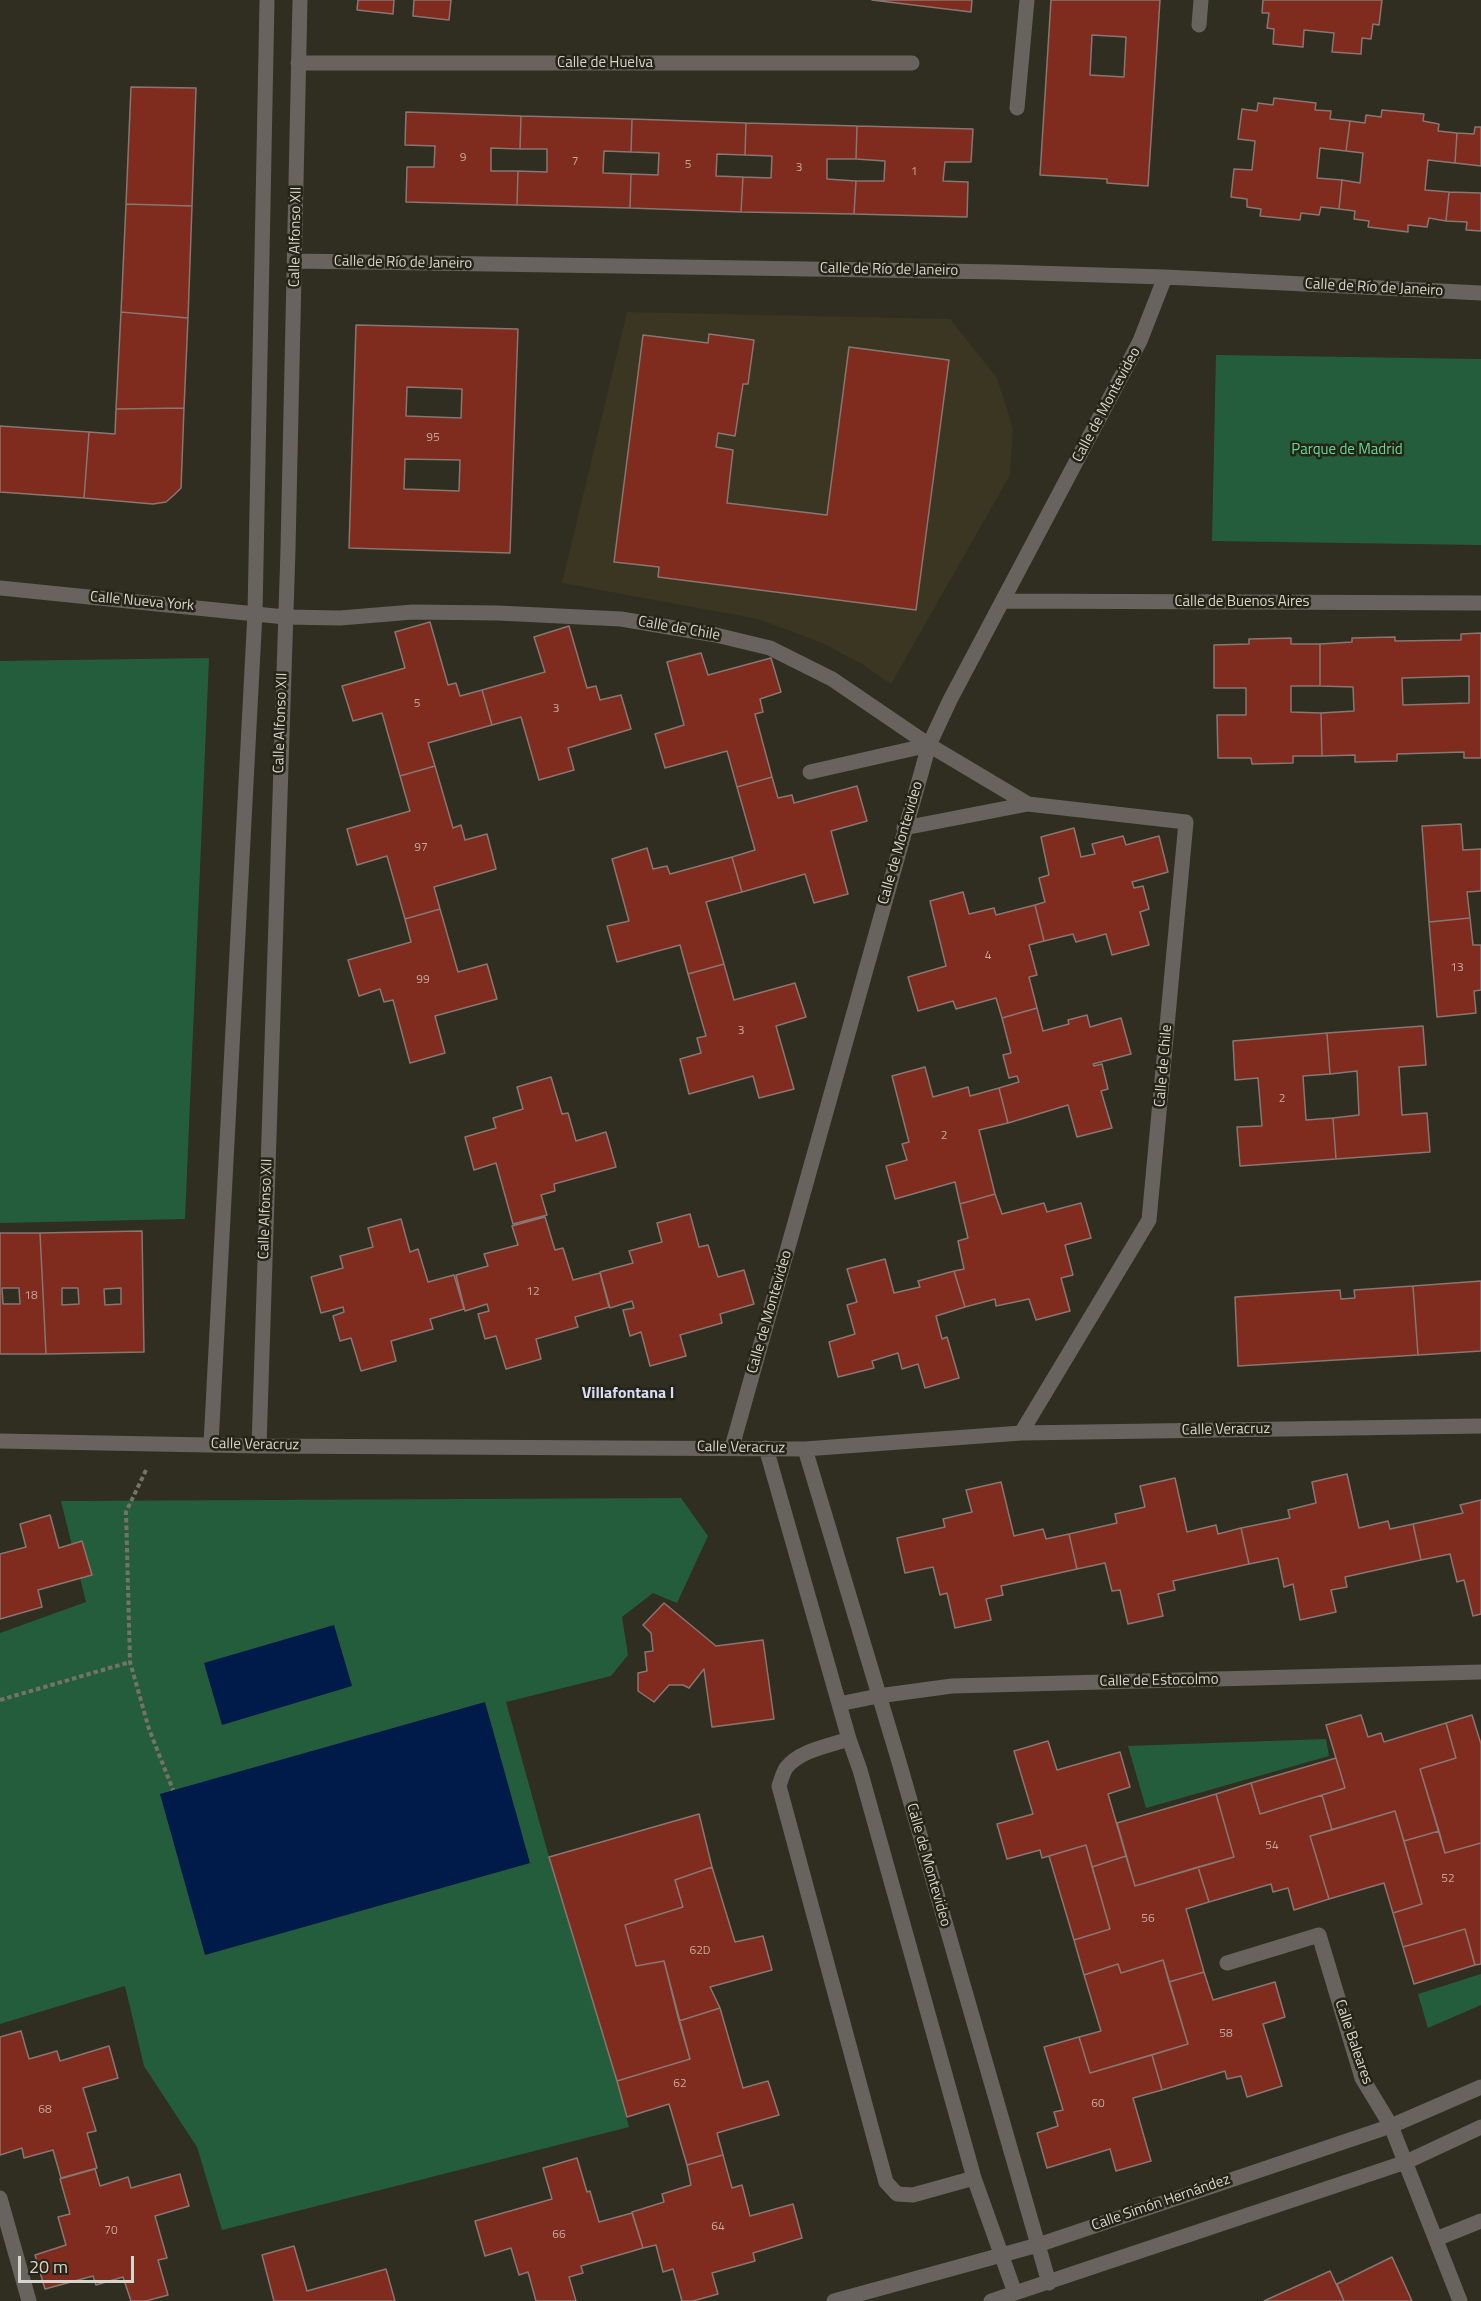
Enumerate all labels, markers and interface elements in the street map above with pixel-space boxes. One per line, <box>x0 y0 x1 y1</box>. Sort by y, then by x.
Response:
street label: Calle de Huelva <box>557 54 653 72</box>
house number: 9 <box>460 151 466 165</box>
house number: 7 <box>572 155 578 169</box>
house number: 5 <box>685 158 691 172</box>
house number: 3 <box>796 161 802 175</box>
house number: 1 <box>911 165 917 179</box>
street label: Calle Alfonso XII <box>286 187 306 287</box>
street label: Calle de Río de Janeiro <box>334 253 472 273</box>
street label: Calle de Río de Janeiro <box>820 260 958 280</box>
street label: Calle de Río de Janeiro <box>1304 275 1444 301</box>
street label: Calle de Montevideo <box>1069 345 1145 465</box>
house number: 95 <box>426 431 440 445</box>
park label: Parque de Madrid <box>1291 441 1403 459</box>
street label: Calle Nueva York <box>89 588 195 616</box>
street label: Calle de Buenos Aires <box>1174 593 1310 611</box>
street label: Calle de Chile <box>637 613 721 645</box>
street label: Calle Alfonso XII <box>270 672 292 774</box>
house number: 5 <box>414 697 420 711</box>
house number: 3 <box>553 702 559 716</box>
street label: Calle de Montevideo <box>875 779 927 907</box>
house number: 97 <box>414 841 428 855</box>
house number: 4 <box>985 949 991 963</box>
house number: 13 <box>1450 961 1464 975</box>
house number: 99 <box>416 973 430 987</box>
house number: 3 <box>738 1024 744 1038</box>
street label: Calle de Chile <box>1151 1024 1177 1108</box>
house number: 2 <box>1279 1092 1285 1106</box>
house number: 2 <box>941 1129 947 1143</box>
street label: Calle Alfonso XII <box>255 1158 277 1260</box>
street label: Calle de Montevideo <box>744 1248 796 1376</box>
house number: 12 <box>526 1285 540 1299</box>
house number: 18 <box>24 1289 38 1303</box>
district label: Villafontana I <box>582 1384 674 1404</box>
street label: Calle Veracruz <box>1182 1420 1270 1440</box>
street label: Calle Veracruz <box>211 1435 299 1455</box>
street label: Calle Veracruz <box>697 1438 785 1458</box>
street label: Calle de Estocolmo <box>1099 1671 1219 1691</box>
street label: Calle de Montevideo <box>902 1801 954 1929</box>
house number: 54 <box>1265 1839 1279 1853</box>
house number: 52 <box>1441 1872 1455 1886</box>
house number: 56 <box>1141 1912 1155 1926</box>
house number: 62D <box>689 1944 711 1958</box>
street label: Calle Baleares <box>1330 1997 1376 2087</box>
house number: 58 <box>1219 2027 1233 2041</box>
house number: 62 <box>673 2077 687 2091</box>
house number: 60 <box>1091 2097 1105 2111</box>
house number: 68 <box>38 2103 52 2117</box>
street label: Calle Simón Hernández <box>1089 2171 1233 2235</box>
house number: 64 <box>711 2220 725 2234</box>
house number: 70 <box>104 2224 118 2238</box>
house number: 66 <box>552 2228 566 2242</box>
scale bar <box>21 2244 136 2282</box>
text: 20 m <box>29 2253 68 2280</box>

